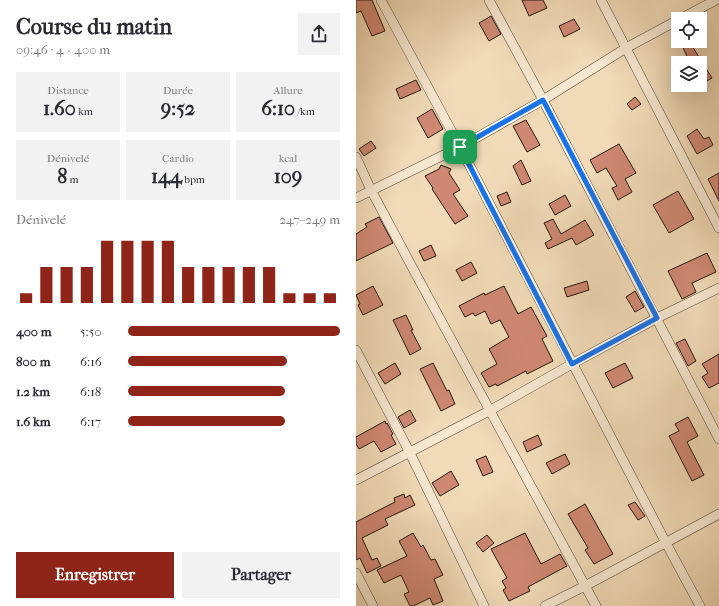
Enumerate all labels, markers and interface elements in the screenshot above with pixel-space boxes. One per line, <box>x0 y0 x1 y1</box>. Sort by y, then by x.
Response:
map controls <box>671 12 707 92</box>
button: locate <box>671 12 707 48</box>
button: share <box>298 13 340 55</box>
text: Course du matin <box>16 14 172 40</box>
text: 09:46 · 4 × 400 m <box>16 42 110 57</box>
button: layers <box>671 56 707 92</box>
text: Distance <box>47 84 89 97</box>
text: Durée <box>163 84 193 97</box>
text: Allure <box>273 84 303 97</box>
text: 1.60 <box>43 97 76 120</box>
text: 9:52 <box>161 97 195 120</box>
text: 6:10 <box>261 97 295 120</box>
text: km <box>76 105 93 118</box>
text: /km <box>295 105 315 118</box>
pin <box>443 130 477 164</box>
icon: arrive <box>449 136 471 158</box>
text: Dénivelé <box>47 152 89 165</box>
text: Cardio <box>162 152 194 165</box>
text: kcal <box>279 152 297 165</box>
text: 8 <box>57 165 67 188</box>
text: 144 <box>151 165 182 188</box>
text: 109 <box>274 165 302 188</box>
text: m <box>67 173 79 186</box>
text: bpm <box>182 173 205 186</box>
text: Dénivelé <box>16 212 66 227</box>
text: 247–249 m <box>279 212 340 227</box>
text: 400 m <box>16 324 52 339</box>
text: 5:50 <box>80 324 102 339</box>
text: 800 m <box>16 354 50 369</box>
text: 6:16 <box>80 354 102 369</box>
text: 1.2 km <box>16 384 50 399</box>
text: 6:18 <box>80 384 101 399</box>
text: 1.6 km <box>16 414 50 429</box>
text: 6:17 <box>80 414 101 429</box>
button: Enregistrer <box>16 552 174 598</box>
button: Partager <box>182 552 340 598</box>

